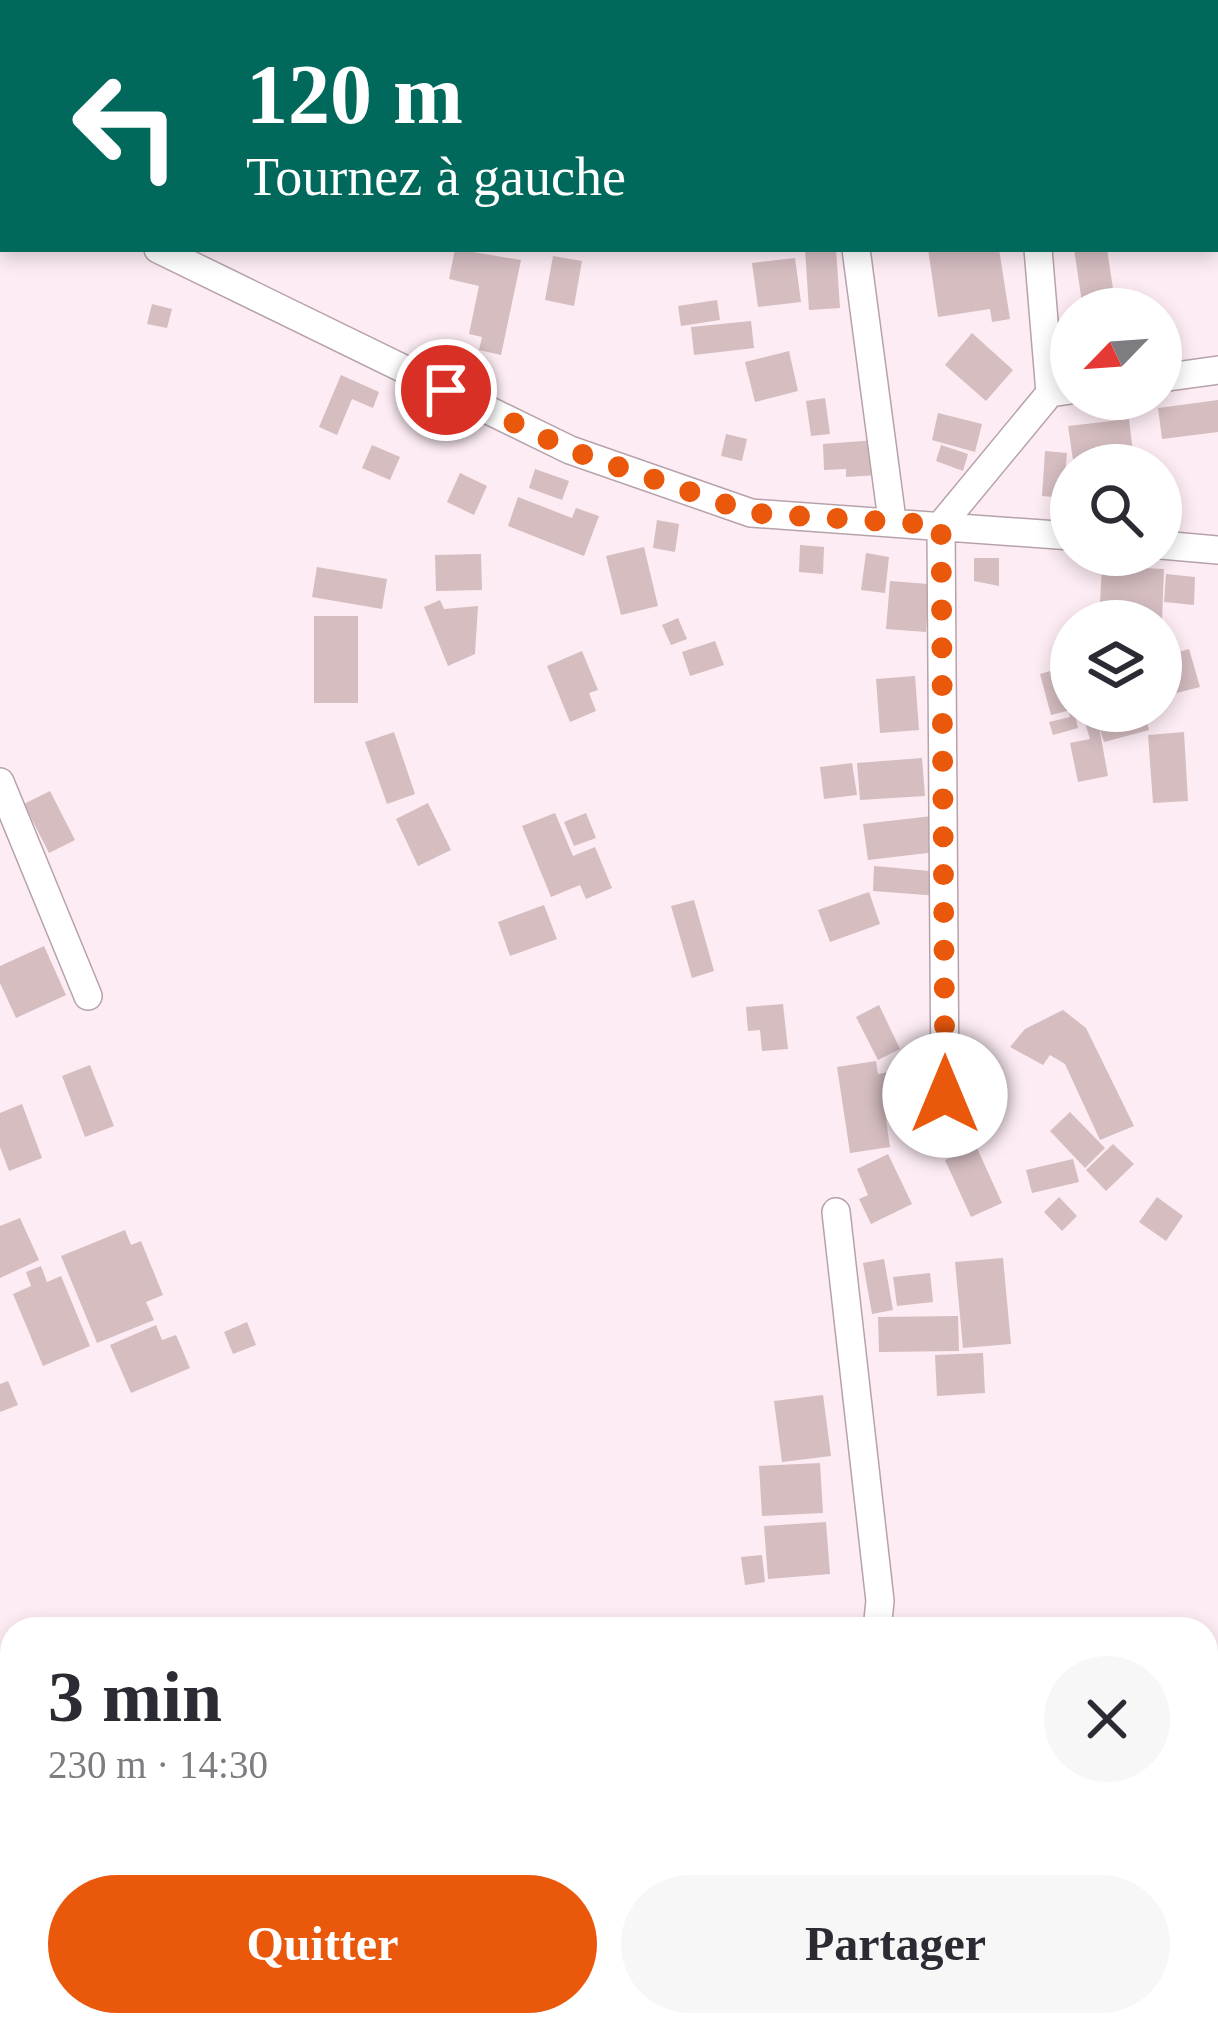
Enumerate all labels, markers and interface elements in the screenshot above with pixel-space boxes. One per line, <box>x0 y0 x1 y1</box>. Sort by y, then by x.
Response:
icon: left <box>48 48 204 204</box>
text: 120 m <box>246 48 463 141</box>
text: Tournez à gauche <box>246 147 626 207</box>
north arrow <box>1050 288 1182 420</box>
map controls <box>1050 288 1182 732</box>
pin <box>395 339 497 441</box>
icon: arrive <box>413 357 479 423</box>
button: search <box>1050 444 1182 576</box>
button: layers <box>1050 600 1182 732</box>
position arrow <box>882 1032 1008 1158</box>
button: close <box>1044 1656 1170 1782</box>
text: 3 min <box>48 1657 222 1737</box>
text: 230 m · 14:30 <box>48 1743 268 1786</box>
button: Quitter <box>48 1875 597 2013</box>
button: Partager <box>621 1875 1170 2013</box>

